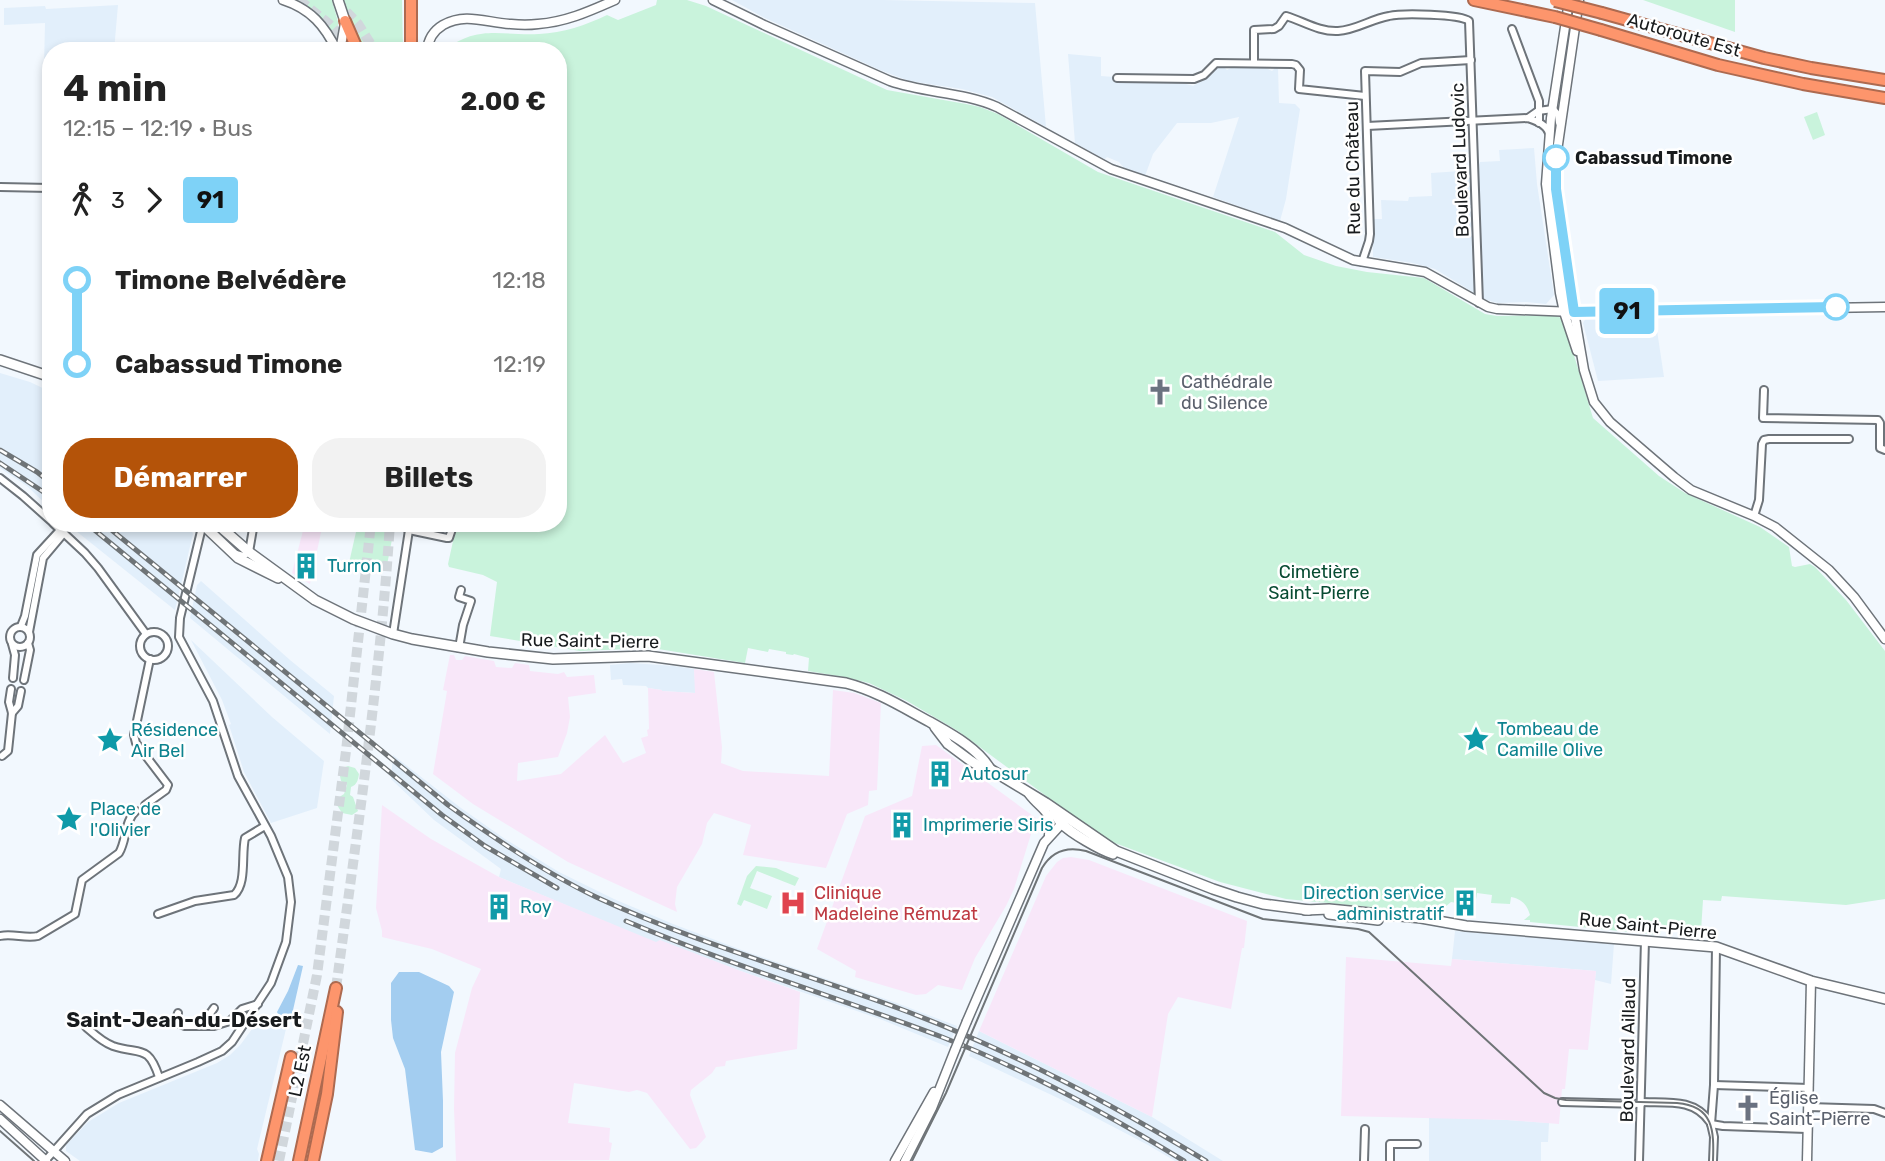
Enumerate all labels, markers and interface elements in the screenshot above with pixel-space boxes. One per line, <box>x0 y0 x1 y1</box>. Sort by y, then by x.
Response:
street label: Autoroute Est <box>1625 8 1743 62</box>
text: 4 min <box>63 65 167 111</box>
street label: Boulevard Ludovic <box>1446 82 1474 237</box>
text: 2.00 € <box>461 86 546 117</box>
street label: Rue du Château <box>1341 101 1365 235</box>
text: 12:15 – 12:19 · Bus <box>63 114 253 142</box>
marker: Cabassud Timone <box>1543 145 1569 171</box>
place label: Cabassud Timone <box>1575 147 1733 169</box>
icon: walk <box>63 181 101 219</box>
icon: forward <box>135 181 173 219</box>
text: 3 <box>111 186 125 214</box>
text: 91 <box>197 186 224 214</box>
text: Timone Belvédère <box>115 265 347 296</box>
text: 12:18 <box>492 266 546 294</box>
line badge: 91 <box>1596 288 1658 334</box>
unlabelled marker <box>1823 294 1849 320</box>
text: 91 <box>1613 297 1641 325</box>
text: Cabassud Timone <box>115 349 343 380</box>
text: 12:19 <box>493 350 546 378</box>
place label: Cathédrale du Silence <box>1181 371 1273 414</box>
church icon: Cathédrale du Silence <box>1145 377 1175 407</box>
button: Démarrer <box>63 438 298 518</box>
button: Billets <box>312 438 546 518</box>
building icon: Turron <box>291 551 321 581</box>
place label: Turron <box>327 555 382 577</box>
park label: Cimetière Saint-Pierre <box>1268 561 1370 604</box>
street label: Rue Saint-Pierre <box>521 629 659 653</box>
place label: Tombeau de Camille Olive <box>1497 718 1603 761</box>
place label: Résidence Air Bel <box>131 719 218 762</box>
place icon: Tombeau de Camille Olive <box>1461 724 1491 754</box>
place icon: Résidence Air Bel <box>95 725 125 755</box>
building icon: Autosur <box>925 759 955 789</box>
place label: Autosur <box>961 763 1028 785</box>
place label: Place de l'Olivier <box>90 798 161 841</box>
place icon: Place de l'Olivier <box>54 804 84 834</box>
building icon: Imprimerie Siris <box>887 810 917 840</box>
place label: Imprimerie Siris <box>923 814 1054 836</box>
place label: Clinique Madeleine Rémuzat <box>814 882 978 925</box>
place label: Direction service administratif <box>1303 882 1444 925</box>
hospital icon: Clinique Madeleine Rémuzat <box>778 888 808 918</box>
building icon: Direction service administratif <box>1450 888 1480 918</box>
building icon: Roy <box>484 892 514 922</box>
place label: Roy <box>520 896 552 918</box>
street label: Rue Saint-Pierre <box>1578 908 1718 944</box>
street label: Boulevard Aillaud <box>1616 977 1640 1123</box>
district label: Saint-Jean-du-Désert <box>66 1007 302 1032</box>
street label: L2 Est <box>284 1043 316 1099</box>
place label: Église Saint-Pierre <box>1769 1087 1870 1130</box>
church icon: Église Saint-Pierre <box>1733 1093 1763 1123</box>

